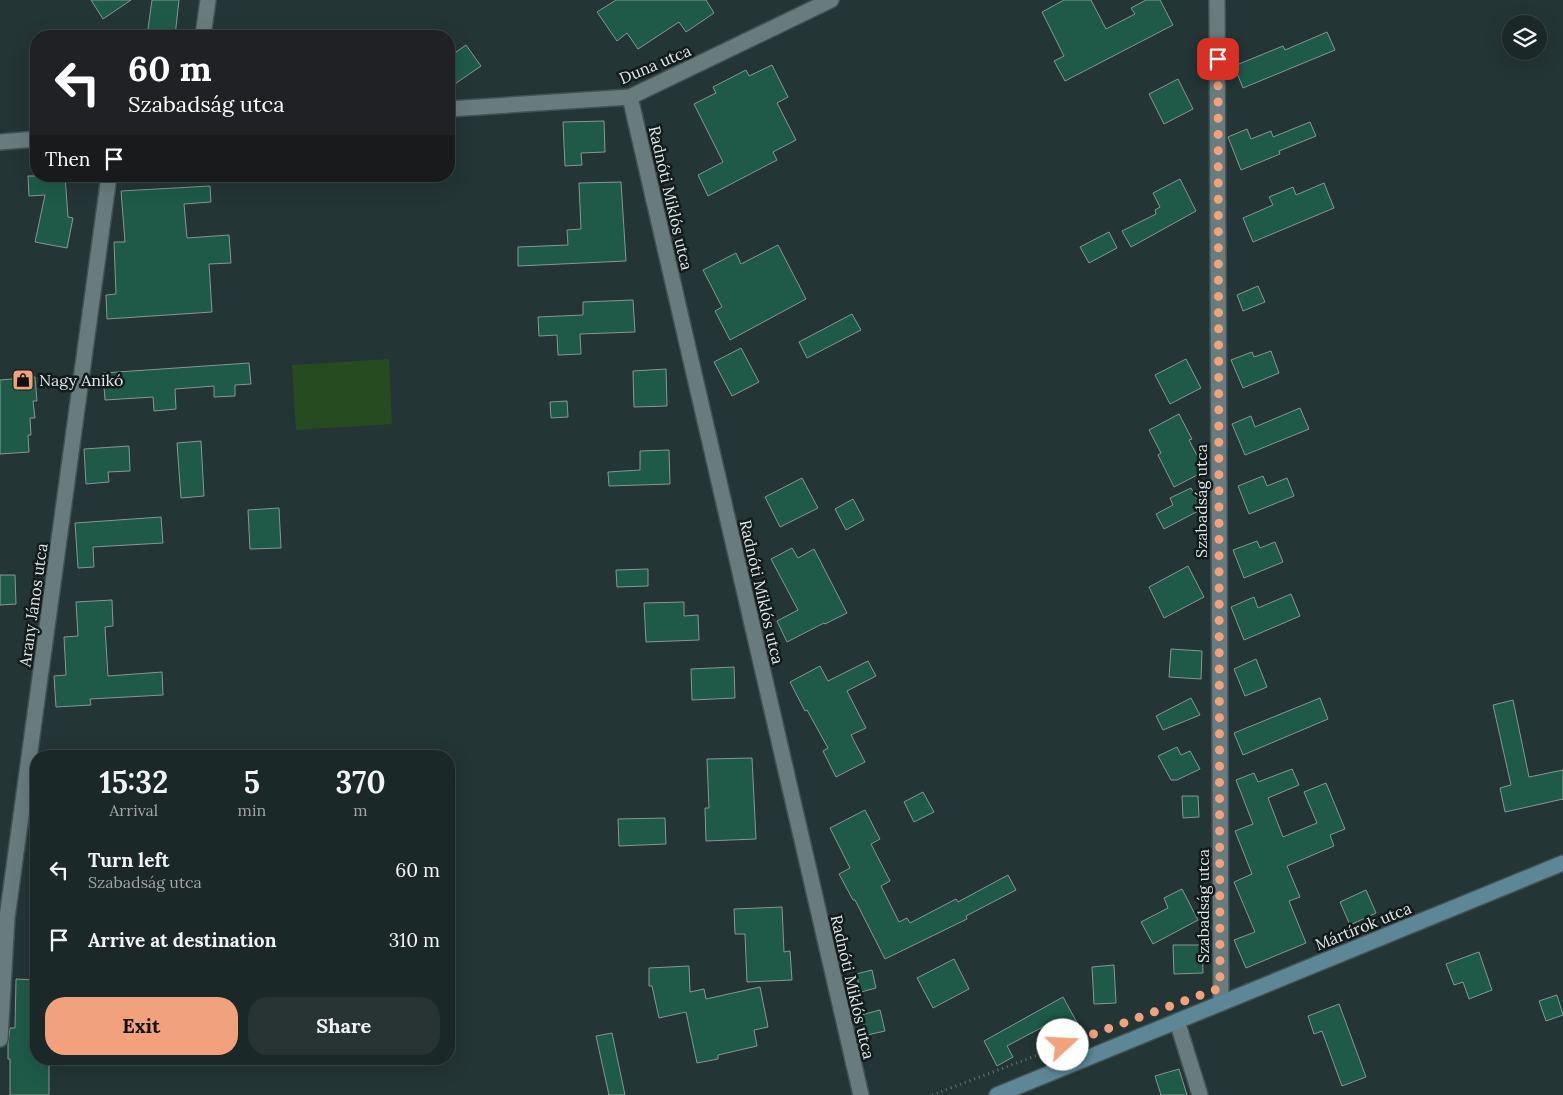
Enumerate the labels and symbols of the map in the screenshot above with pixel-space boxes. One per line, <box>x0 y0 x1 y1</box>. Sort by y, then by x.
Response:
pin <box>1197 38 1239 80</box>
street label: Duna utca <box>616 40 694 88</box>
street label: Radnóti Miklós utca <box>645 124 697 272</box>
shop icon: Nagy Anikó <box>11 368 35 392</box>
place label: Nagy Anikó <box>39 370 123 390</box>
street label: Szabadság utca <box>1191 444 1211 558</box>
street label: Radnóti Miklós utca <box>736 518 788 666</box>
street label: Arany János utca <box>14 542 52 669</box>
street label: Szabadság utca <box>1193 849 1213 963</box>
street label: Mártírok utca <box>1312 898 1414 954</box>
street label: Radnóti Miklós utca <box>827 913 879 1061</box>
position arrow <box>1036 1018 1088 1070</box>

